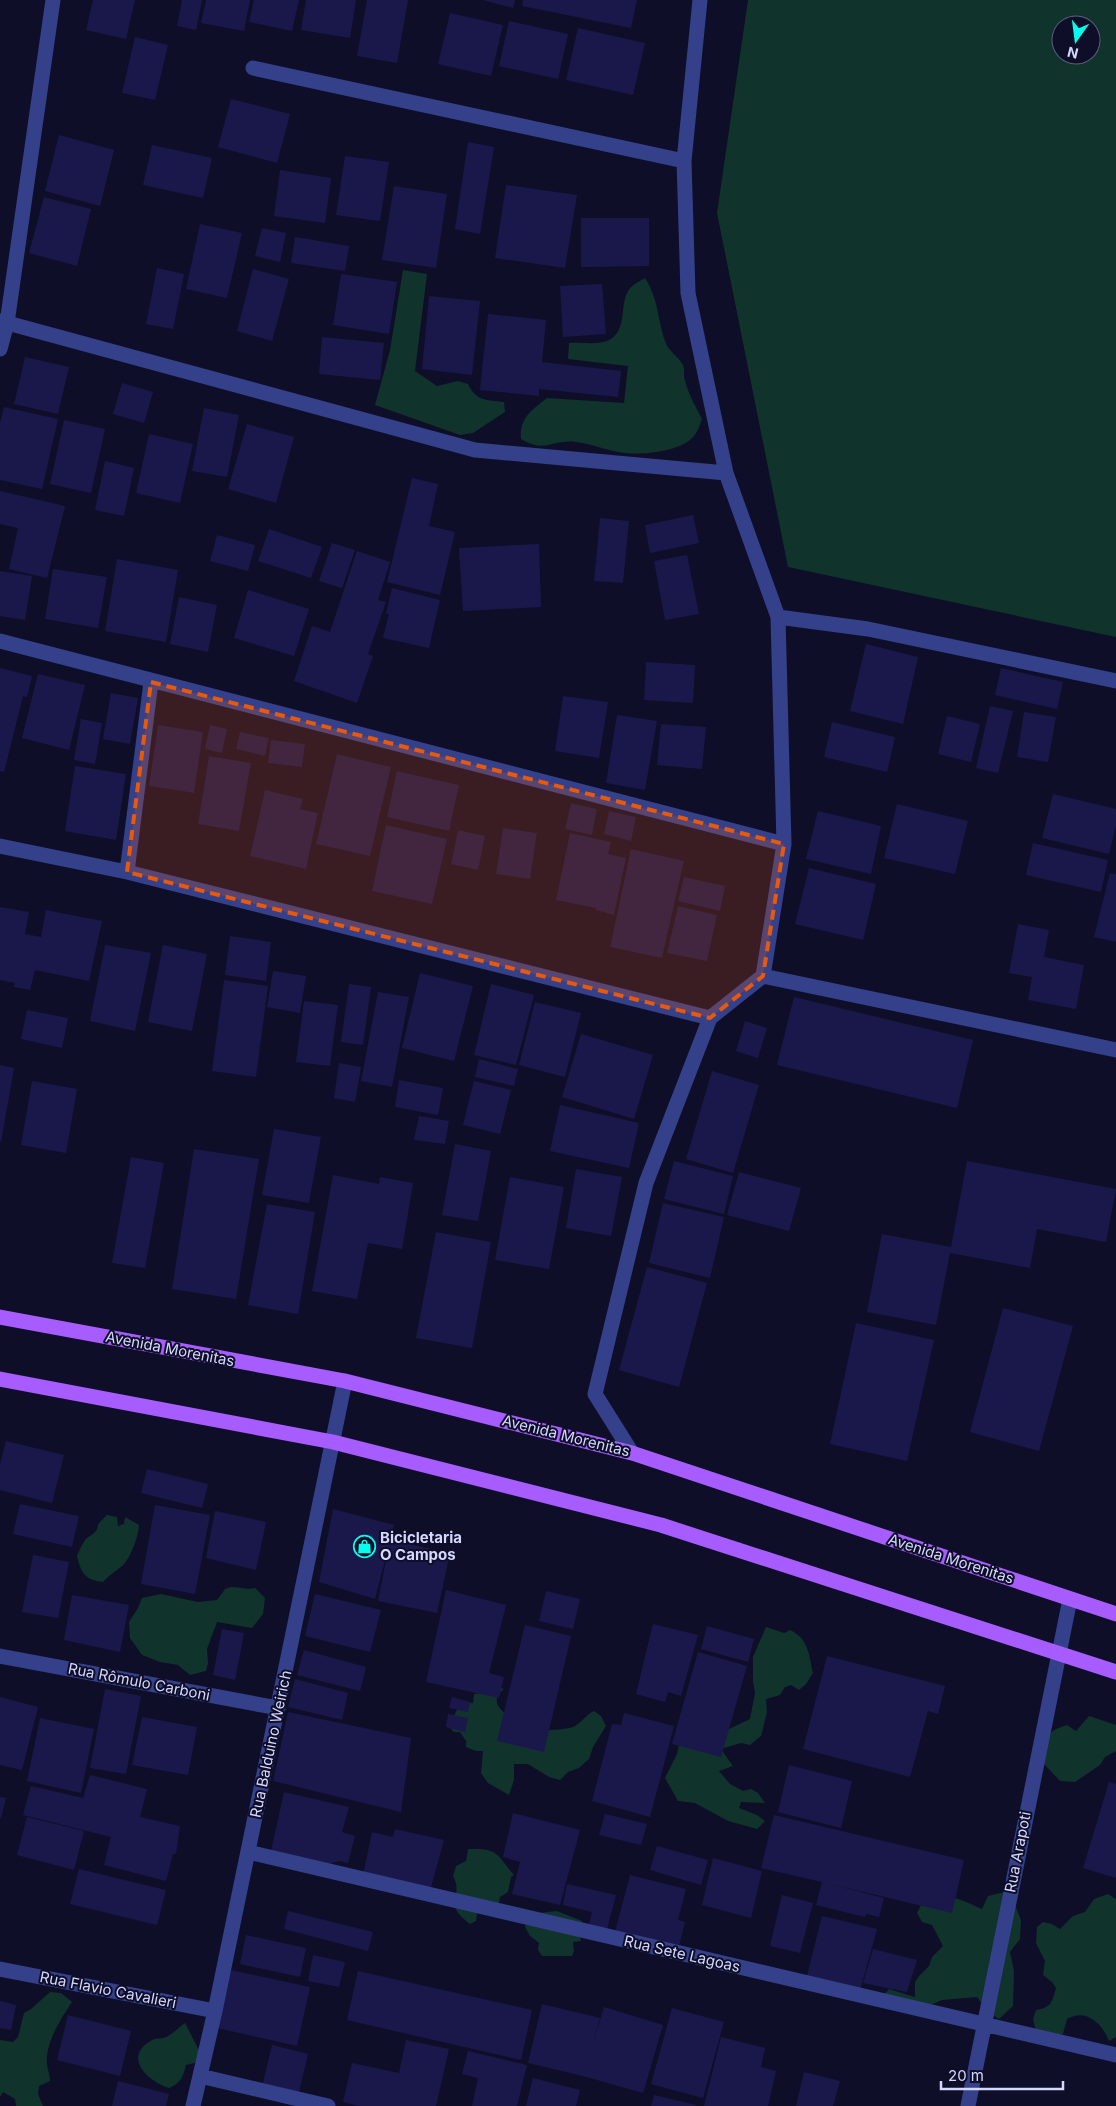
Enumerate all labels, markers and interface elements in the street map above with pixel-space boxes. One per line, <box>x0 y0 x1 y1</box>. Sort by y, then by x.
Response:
north arrow <box>1051 15 1101 65</box>
text: N <box>1066 44 1080 63</box>
street label: Avenida Morenitas <box>104 1327 236 1370</box>
street label: Avenida Morenitas <box>500 1410 632 1461</box>
place label: Bicicletaria O Campos <box>380 1528 462 1564</box>
street label: Avenida Morenitas <box>886 1529 1016 1588</box>
shop icon: Bicicletaria O Campos <box>352 1535 376 1559</box>
street label: Rua Rômulo Carboni <box>66 1658 212 1705</box>
street label: Rua Balduino Weirich <box>246 1668 295 1819</box>
street label: Rua Arapoti <box>1000 1810 1035 1894</box>
street label: Rua Sete Lagoas <box>622 1931 742 1976</box>
street label: Rua Flavio Cavalieri <box>38 1967 178 2012</box>
scale bar <box>941 2058 1064 2090</box>
text: 20 m <box>948 2066 984 2085</box>

